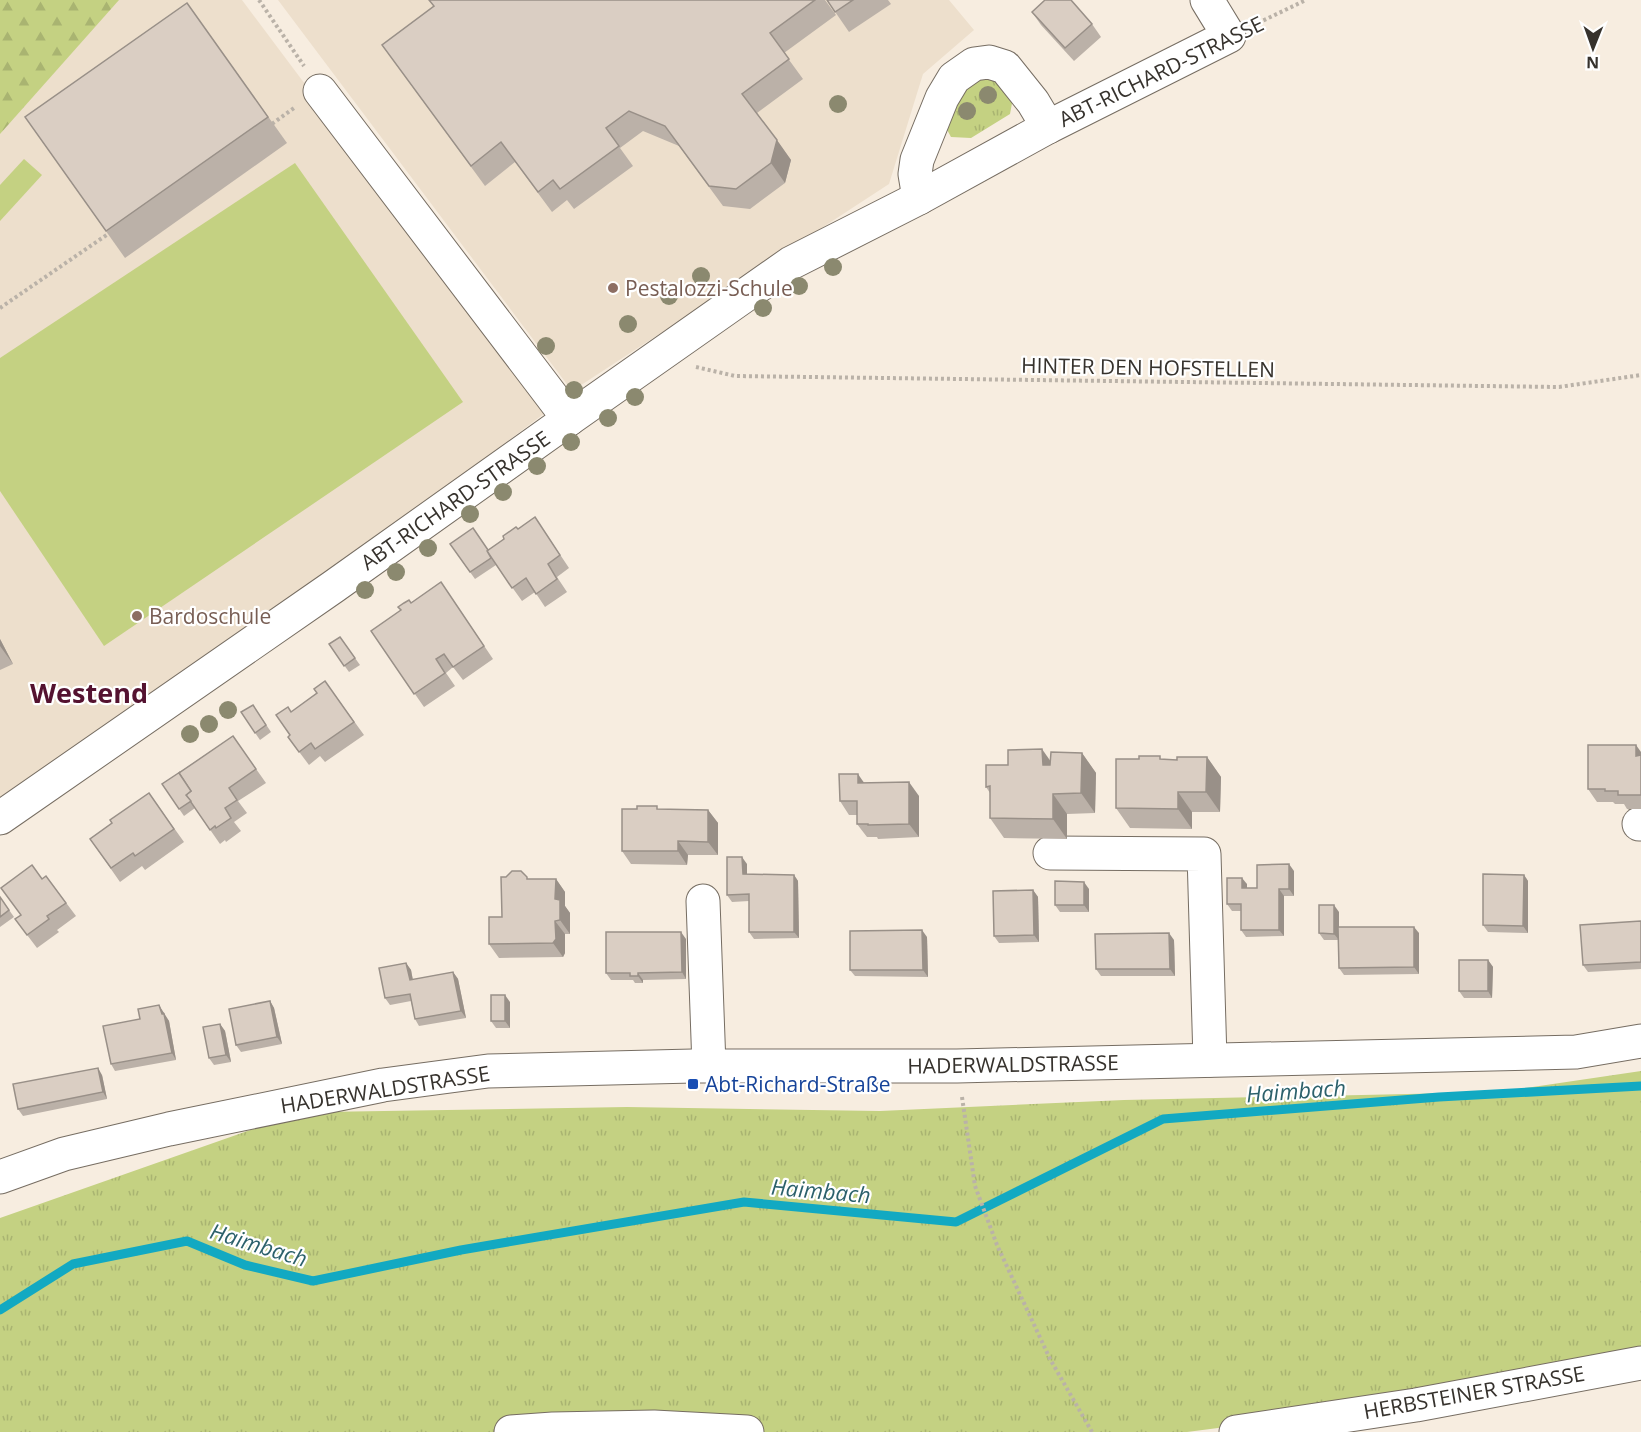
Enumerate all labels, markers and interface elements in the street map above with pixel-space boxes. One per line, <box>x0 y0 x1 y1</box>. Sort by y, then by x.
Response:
street label: ABT-RICHARD-STRASSE <box>1054 9 1268 133</box>
north arrow <box>1563 18 1623 78</box>
text: N <box>1586 52 1599 74</box>
place label: Pestalozzi-Schule <box>625 274 793 302</box>
marker: Pestalozzi-Schule <box>606 281 620 295</box>
street label: HINTER DEN HOFSTELLEN <box>1021 351 1275 383</box>
street label: ABT-RICHARD-STRASSE <box>355 424 555 576</box>
place label: Bardoschule <box>149 602 271 630</box>
marker: Bardoschule <box>130 609 144 623</box>
district label: Westend <box>30 674 148 711</box>
street label: HADERWALDSTRASSE <box>907 1048 1119 1080</box>
street label: HADERWALDSTRASSE <box>278 1059 492 1119</box>
place label: Abt-Richard-Straße <box>705 1070 891 1098</box>
water label: Haimbach <box>1245 1072 1347 1108</box>
marker: Abt-Richard-Straße <box>686 1077 700 1091</box>
water label: Haimbach <box>770 1171 872 1209</box>
water label: Haimbach <box>207 1215 311 1273</box>
street label: HERBSTEINER STRASSE <box>1361 1359 1587 1425</box>

